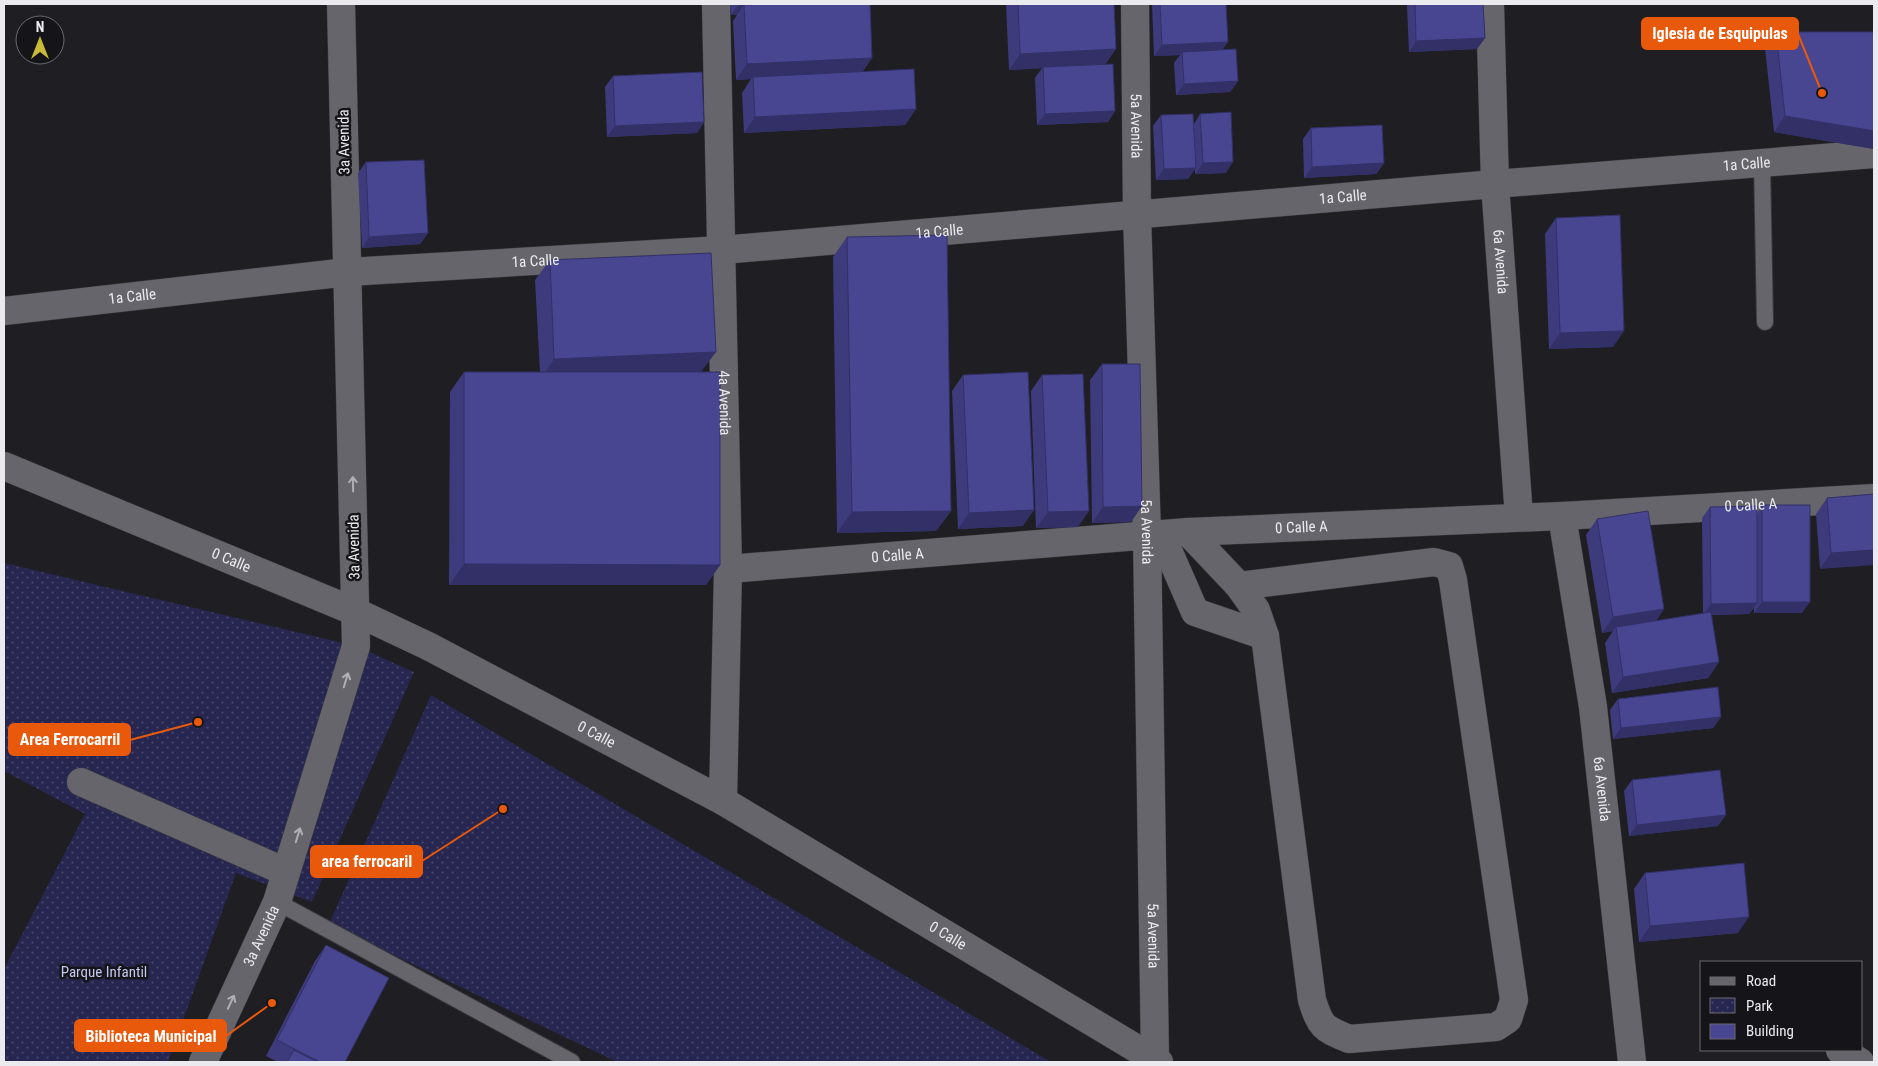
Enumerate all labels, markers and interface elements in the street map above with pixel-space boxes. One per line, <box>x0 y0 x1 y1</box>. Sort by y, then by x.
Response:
north arrow <box>15 15 65 65</box>
callout: Iglesia de Esquipulas <box>1642 18 1798 49</box>
text: N <box>36 19 44 35</box>
text: Iglesia de Esquipulas <box>1652 24 1788 43</box>
street label: 5a Avenida <box>1127 93 1145 159</box>
street label: 3a Avenida <box>334 109 354 175</box>
street label: 1a Calle <box>1722 153 1771 175</box>
street label: 1a Calle <box>1318 186 1367 208</box>
street label: 1a Calle <box>915 220 964 242</box>
street label: 6a Avenida <box>1489 229 1512 295</box>
street label: 1a Calle <box>511 251 560 271</box>
street label: 1a Calle <box>107 285 157 308</box>
street label: 4a Avenida <box>715 370 734 436</box>
one-way arrow <box>348 477 358 493</box>
street label: 0 Calle A <box>1724 495 1778 516</box>
street label: 5a Avenida <box>1137 499 1156 564</box>
street label: 3a Avenida <box>344 514 364 580</box>
street label: 0 Calle A <box>1275 517 1328 537</box>
street label: 0 Calle <box>209 544 253 576</box>
street label: 0 Calle A <box>871 544 925 566</box>
one-way arrow <box>341 673 351 689</box>
street label: 0 Calle <box>574 717 619 752</box>
callout: Area Ferrocarril <box>9 724 130 755</box>
text: Area Ferrocarril <box>20 730 120 749</box>
street label: 6a Avenida <box>1590 756 1615 822</box>
one-way arrow <box>293 828 303 844</box>
callout: area ferrocaril <box>311 846 422 877</box>
text: area ferrocaril <box>322 852 412 871</box>
street label: 3a Avenida <box>240 903 283 969</box>
street label: 5a Avenida <box>1144 903 1163 968</box>
street label: 0 Calle <box>926 917 970 954</box>
legend <box>1700 961 1863 1051</box>
park label: Parque Infantil <box>61 963 147 981</box>
text: Road <box>1746 972 1776 990</box>
one-way arrow <box>226 995 236 1010</box>
text: Park <box>1746 997 1773 1015</box>
callout: Biblioteca Municipal <box>75 1020 226 1051</box>
text: Building <box>1746 1022 1794 1040</box>
text: Biblioteca Municipal <box>86 1027 216 1046</box>

